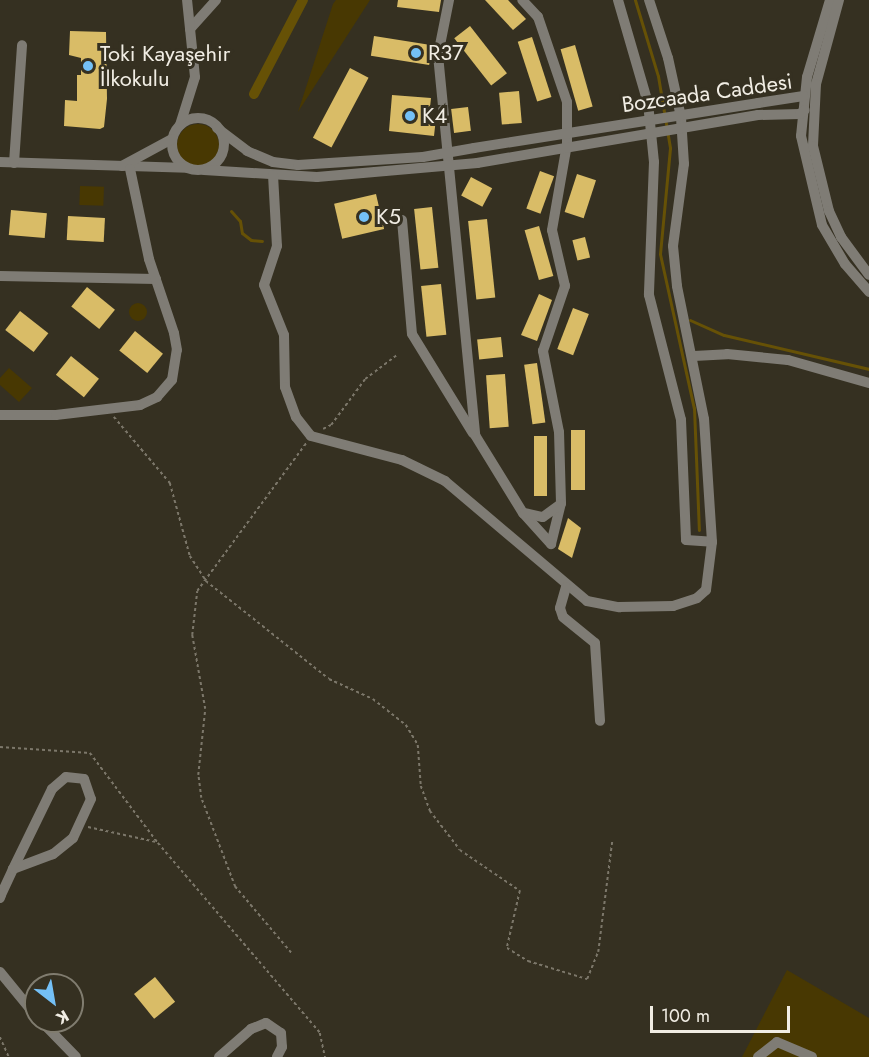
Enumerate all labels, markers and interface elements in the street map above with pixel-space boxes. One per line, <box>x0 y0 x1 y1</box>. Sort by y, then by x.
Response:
place label: Toki Kayaşehir İlkokulu <box>100 40 230 92</box>
place label: R37 <box>428 40 464 66</box>
marker: R37 <box>409 46 423 60</box>
marker: Toki Kayaşehir İlkokulu <box>81 59 95 73</box>
street label: Bozcaada Caddesi <box>620 68 794 118</box>
place label: K4 <box>422 103 447 129</box>
marker: K4 <box>403 109 417 123</box>
place label: K5 <box>376 204 401 230</box>
marker: K5 <box>357 210 371 224</box>
north arrow <box>24 973 84 1033</box>
scale bar <box>653 994 792 1032</box>
text: 100 m <box>661 1003 710 1029</box>
text: K <box>52 1004 73 1030</box>

